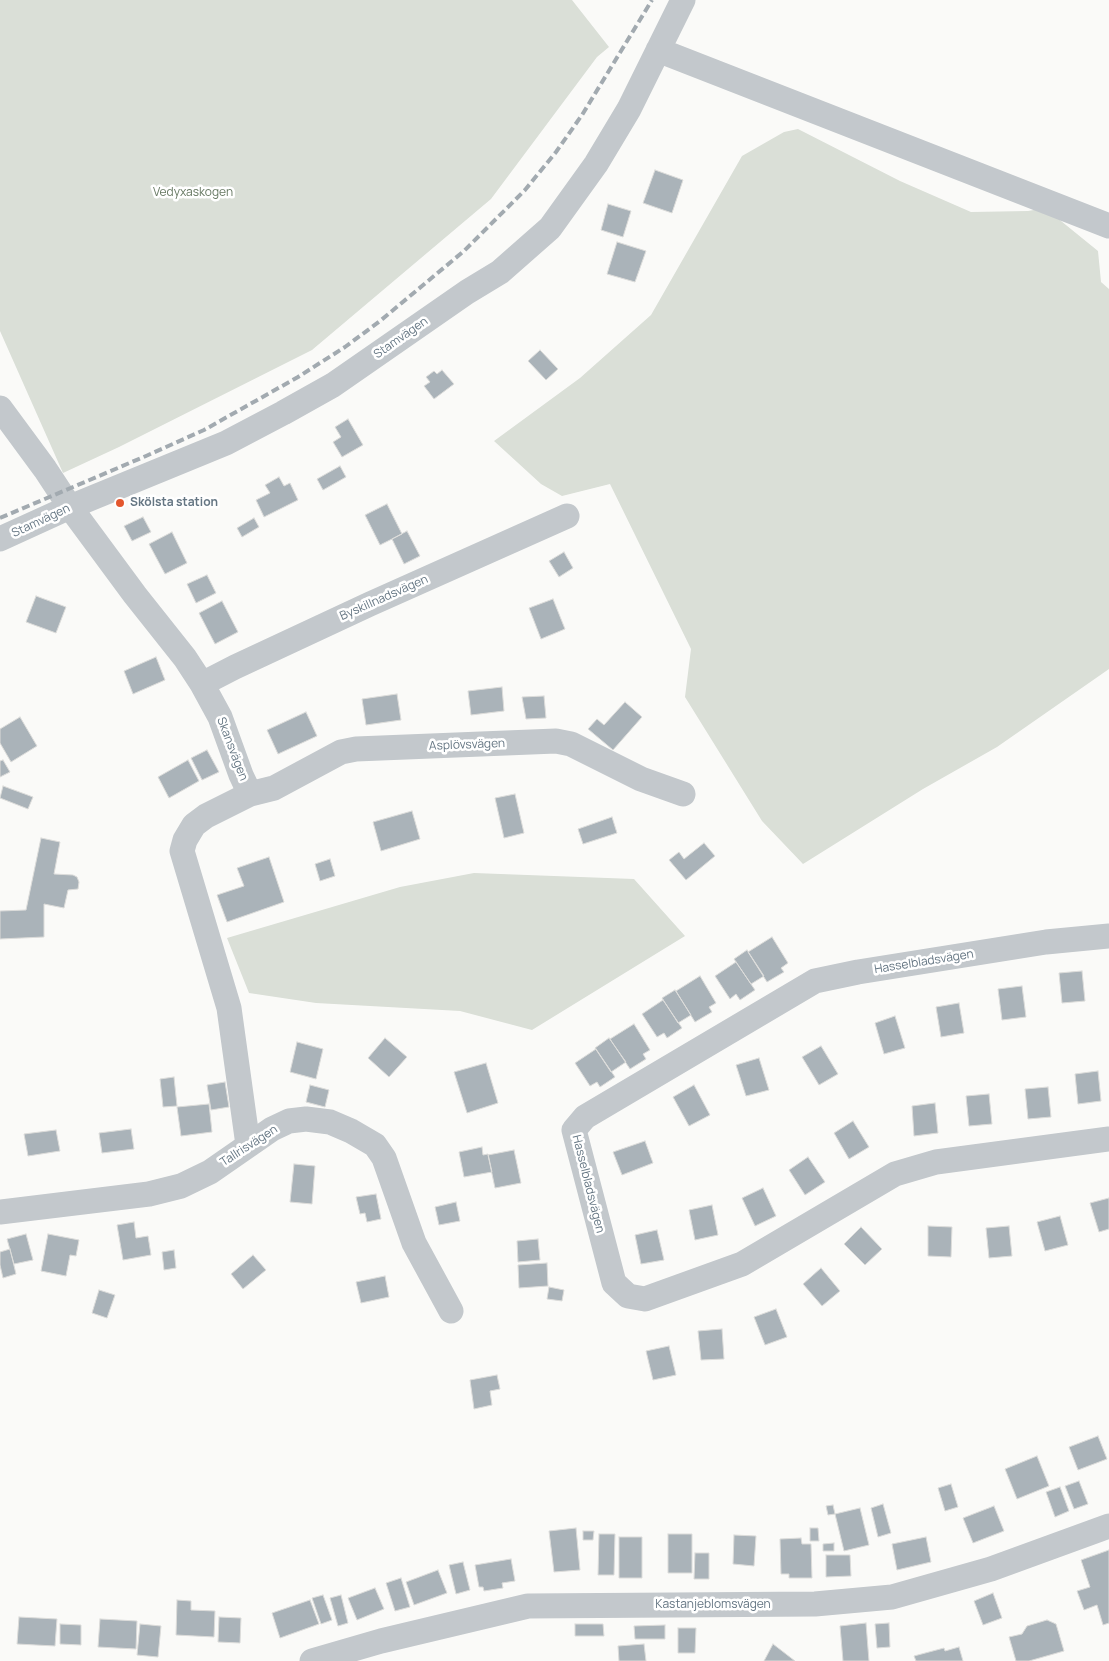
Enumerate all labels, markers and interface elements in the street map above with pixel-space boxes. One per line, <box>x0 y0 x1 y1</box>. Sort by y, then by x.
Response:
park label: Vedyxaskogen <box>153 186 233 200</box>
street label: Stamvägen <box>371 314 431 362</box>
place label: Skölsta station <box>130 496 218 510</box>
marker: Skölsta station <box>114 497 126 509</box>
street label: Stamvägen <box>10 501 72 541</box>
street label: Byskillnadsvägen <box>338 572 430 624</box>
street label: Skansvägen <box>213 715 251 783</box>
street label: Asplövsvägen <box>429 736 505 754</box>
street label: Hasselbladsvägen <box>873 947 975 977</box>
street label: Tallrisvägen <box>218 1122 280 1170</box>
street label: Hasselbladsvägen <box>569 1133 607 1235</box>
street label: Kastanjeblomsvägen <box>655 1598 771 1612</box>

